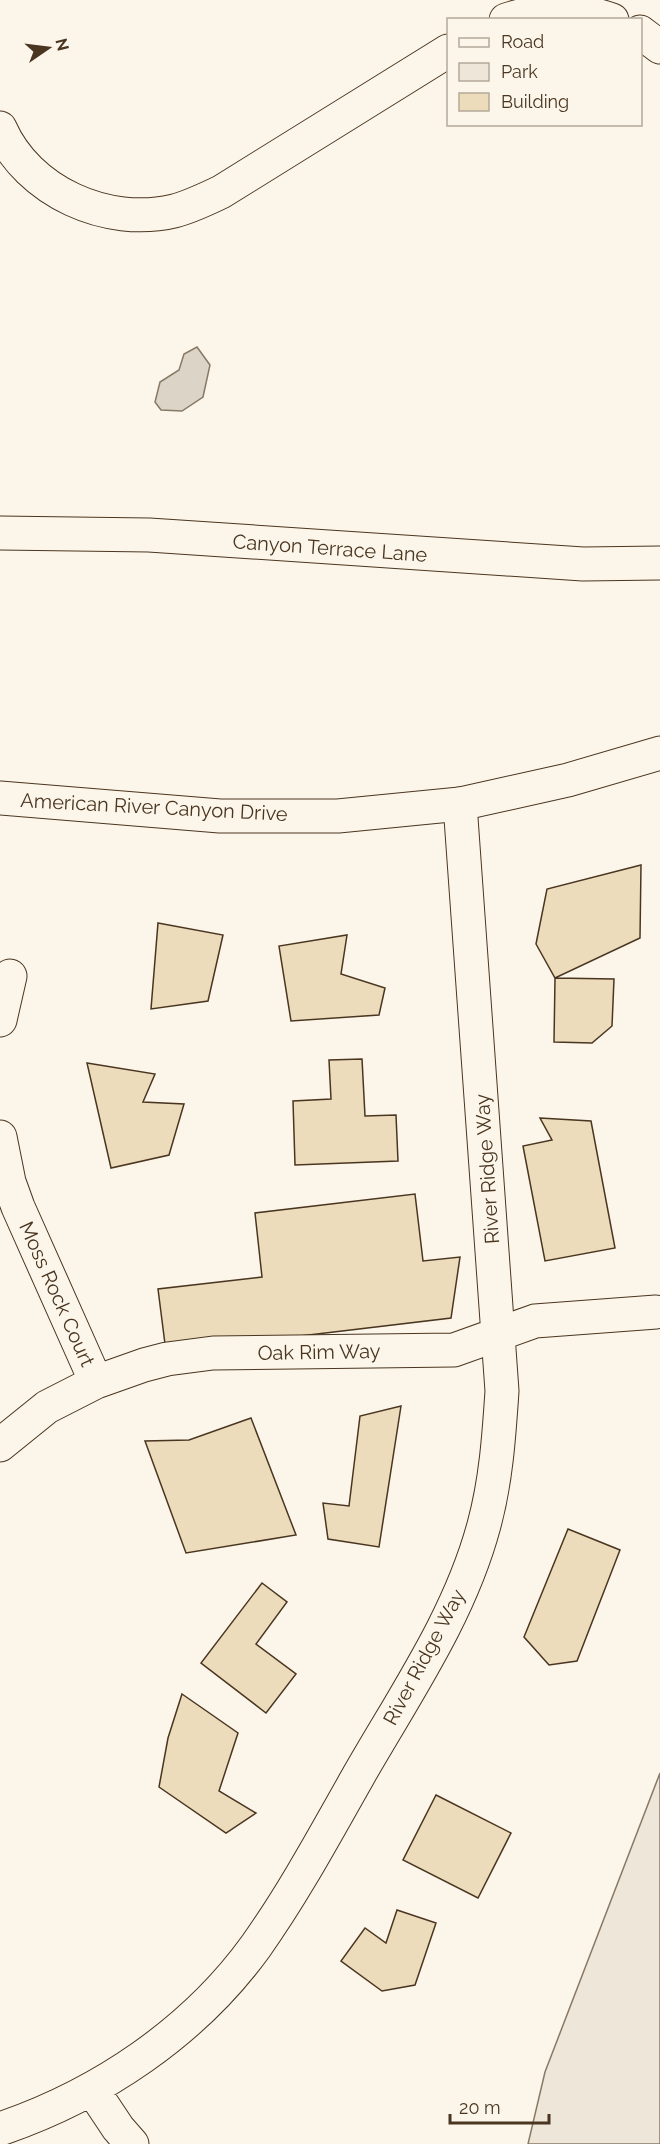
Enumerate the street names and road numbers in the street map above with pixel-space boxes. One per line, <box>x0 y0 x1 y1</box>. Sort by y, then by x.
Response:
street label: Canyon Terrace Lane <box>232 529 428 567</box>
street label: American River Canyon Drive <box>20 788 288 826</box>
street label: River Ridge Way <box>470 1093 504 1245</box>
street label: Moss Rock Court <box>14 1218 100 1371</box>
street label: Oak Rim Way <box>257 1339 381 1365</box>
street label: River Ridge Way <box>378 1585 470 1729</box>

